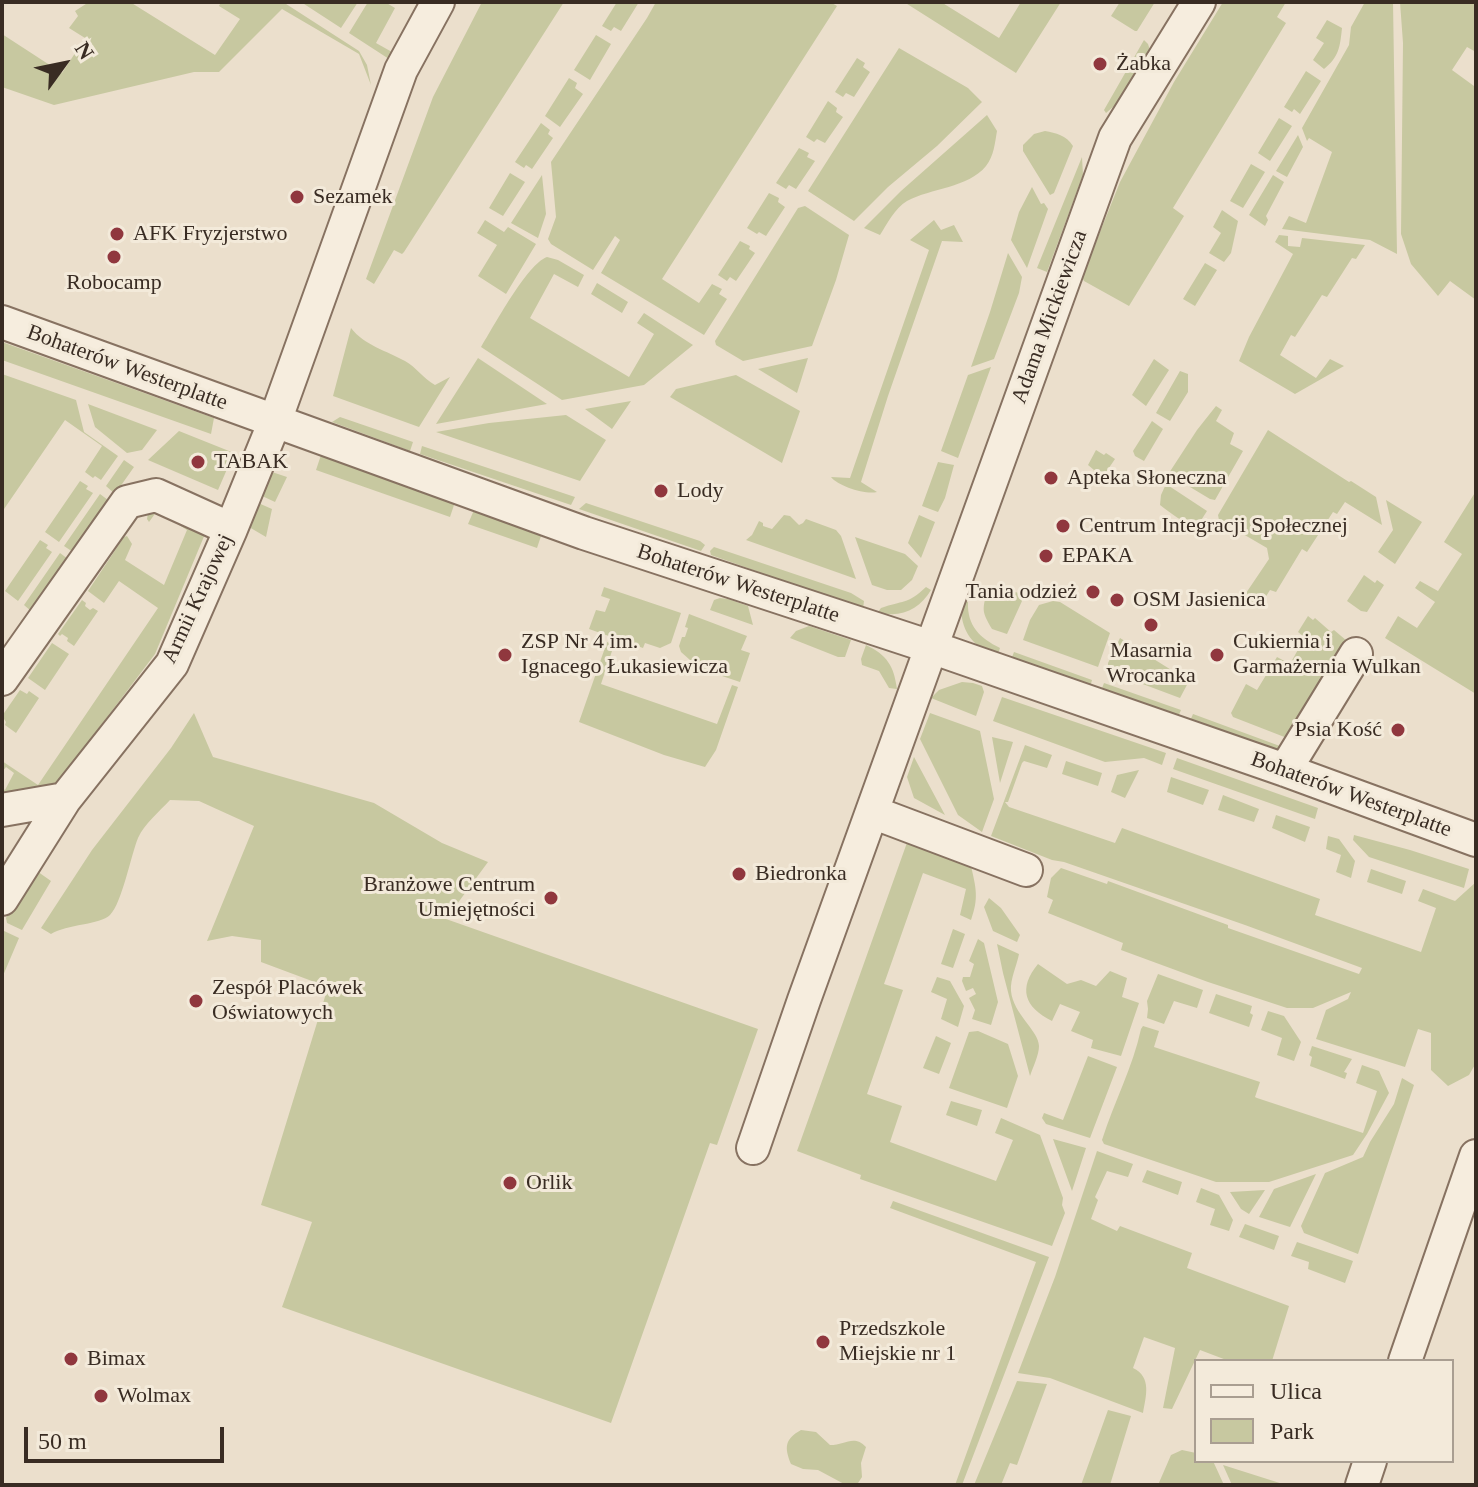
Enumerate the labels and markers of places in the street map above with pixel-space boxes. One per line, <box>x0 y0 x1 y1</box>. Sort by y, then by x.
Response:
place label: Żabka <box>1116 51 1171 77</box>
marker: Żabka <box>1091 55 1109 73</box>
place label: Sezamek <box>313 184 392 210</box>
marker: Sezamek <box>288 188 306 206</box>
place label: AFK Fryzjerstwo <box>133 221 288 247</box>
marker: AFK Fryzjerstwo <box>108 225 126 243</box>
marker: Robocamp <box>105 248 123 266</box>
place label: Robocamp <box>66 270 162 296</box>
place label: TABAK <box>214 449 288 475</box>
marker: TABAK <box>189 453 207 471</box>
place label: Apteka Słoneczna <box>1067 465 1226 491</box>
marker: Apteka Słoneczna <box>1042 469 1060 487</box>
place label: Lody <box>677 478 723 504</box>
marker: Lody <box>652 482 670 500</box>
place label: Centrum Integracji Społecznej <box>1079 513 1348 539</box>
marker: Centrum Integracji Społecznej <box>1054 517 1072 535</box>
place label: EPAKA <box>1062 543 1133 569</box>
marker: EPAKA <box>1037 547 1055 565</box>
place label: Tania odzież <box>966 579 1077 605</box>
marker: Tania odzież <box>1084 583 1102 601</box>
place label: OSM Jasienica <box>1133 587 1266 613</box>
marker: OSM Jasienica <box>1108 591 1126 609</box>
marker: Masarnia Wrocanka <box>1142 616 1160 634</box>
place label: ZSP Nr 4 im. Ignacego Łukasiewicza <box>521 629 728 680</box>
place label: Cukiernia i Garmażernia Wulkan <box>1233 629 1421 680</box>
place label: Masarnia Wrocanka <box>1106 638 1196 690</box>
marker: ZSP Nr 4 im. Ignacego Łukasiewicza <box>496 646 514 664</box>
marker: Cukiernia i Garmażernia Wulkan <box>1208 646 1226 664</box>
place label: Psia Kość <box>1295 717 1382 743</box>
marker: Psia Kość <box>1389 721 1407 739</box>
place label: Biedronka <box>755 861 847 887</box>
marker: Biedronka <box>730 865 748 883</box>
place label: Branżowe Centrum Umiejętności <box>363 872 535 924</box>
marker: Branżowe Centrum Umiejętności <box>542 889 560 907</box>
place label: Zespół Placówek Oświatowych <box>212 975 363 1026</box>
marker: Zespół Placówek Oświatowych <box>187 992 205 1010</box>
place label: Orlik <box>526 1170 572 1196</box>
marker: Orlik <box>501 1174 519 1192</box>
place label: Przedszkole Miejskie nr 1 <box>839 1316 956 1368</box>
marker: Przedszkole Miejskie nr 1 <box>814 1333 832 1351</box>
place label: Bimax <box>87 1346 146 1372</box>
marker: Bimax <box>62 1350 80 1368</box>
place label: Wolmax <box>117 1383 191 1409</box>
marker: Wolmax <box>92 1387 110 1405</box>

